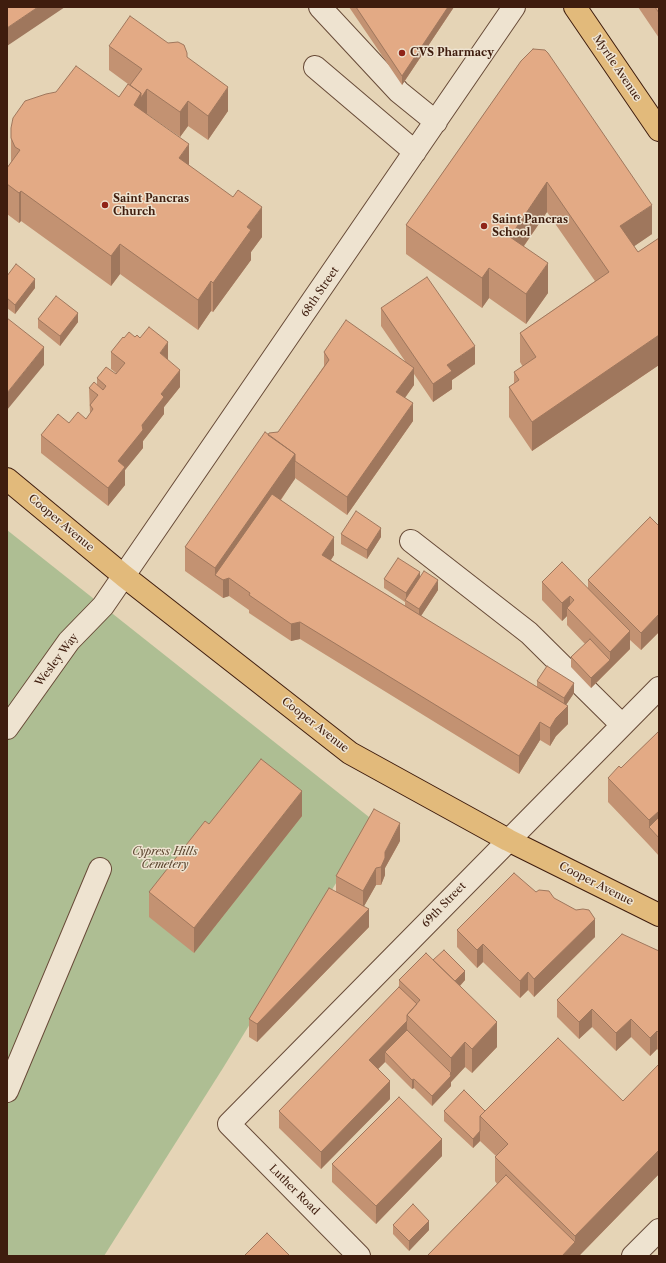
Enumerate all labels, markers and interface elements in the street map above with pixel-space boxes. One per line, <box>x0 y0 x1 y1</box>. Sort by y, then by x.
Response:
street label: Myrtle Avenue <box>590 32 644 104</box>
place label: CVS Pharmacy <box>410 46 494 60</box>
marker: CVS Pharmacy <box>397 48 407 58</box>
place label: Saint Pancras Church <box>113 192 189 218</box>
marker: Saint Pancras Church <box>100 200 110 210</box>
place label: Saint Pancras School <box>492 213 568 239</box>
marker: Saint Pancras School <box>479 221 489 231</box>
street label: 68th Street <box>298 264 342 320</box>
street label: Cooper Avenue <box>26 492 96 554</box>
street label: Wesley Way <box>33 631 81 689</box>
street label: Cooper Avenue <box>279 695 351 755</box>
park label: Cypress Hills Cemetery <box>132 845 198 871</box>
street label: Cooper Avenue <box>557 860 635 908</box>
street label: 69th Street <box>419 880 469 930</box>
street label: Luther Road <box>266 1162 322 1218</box>

